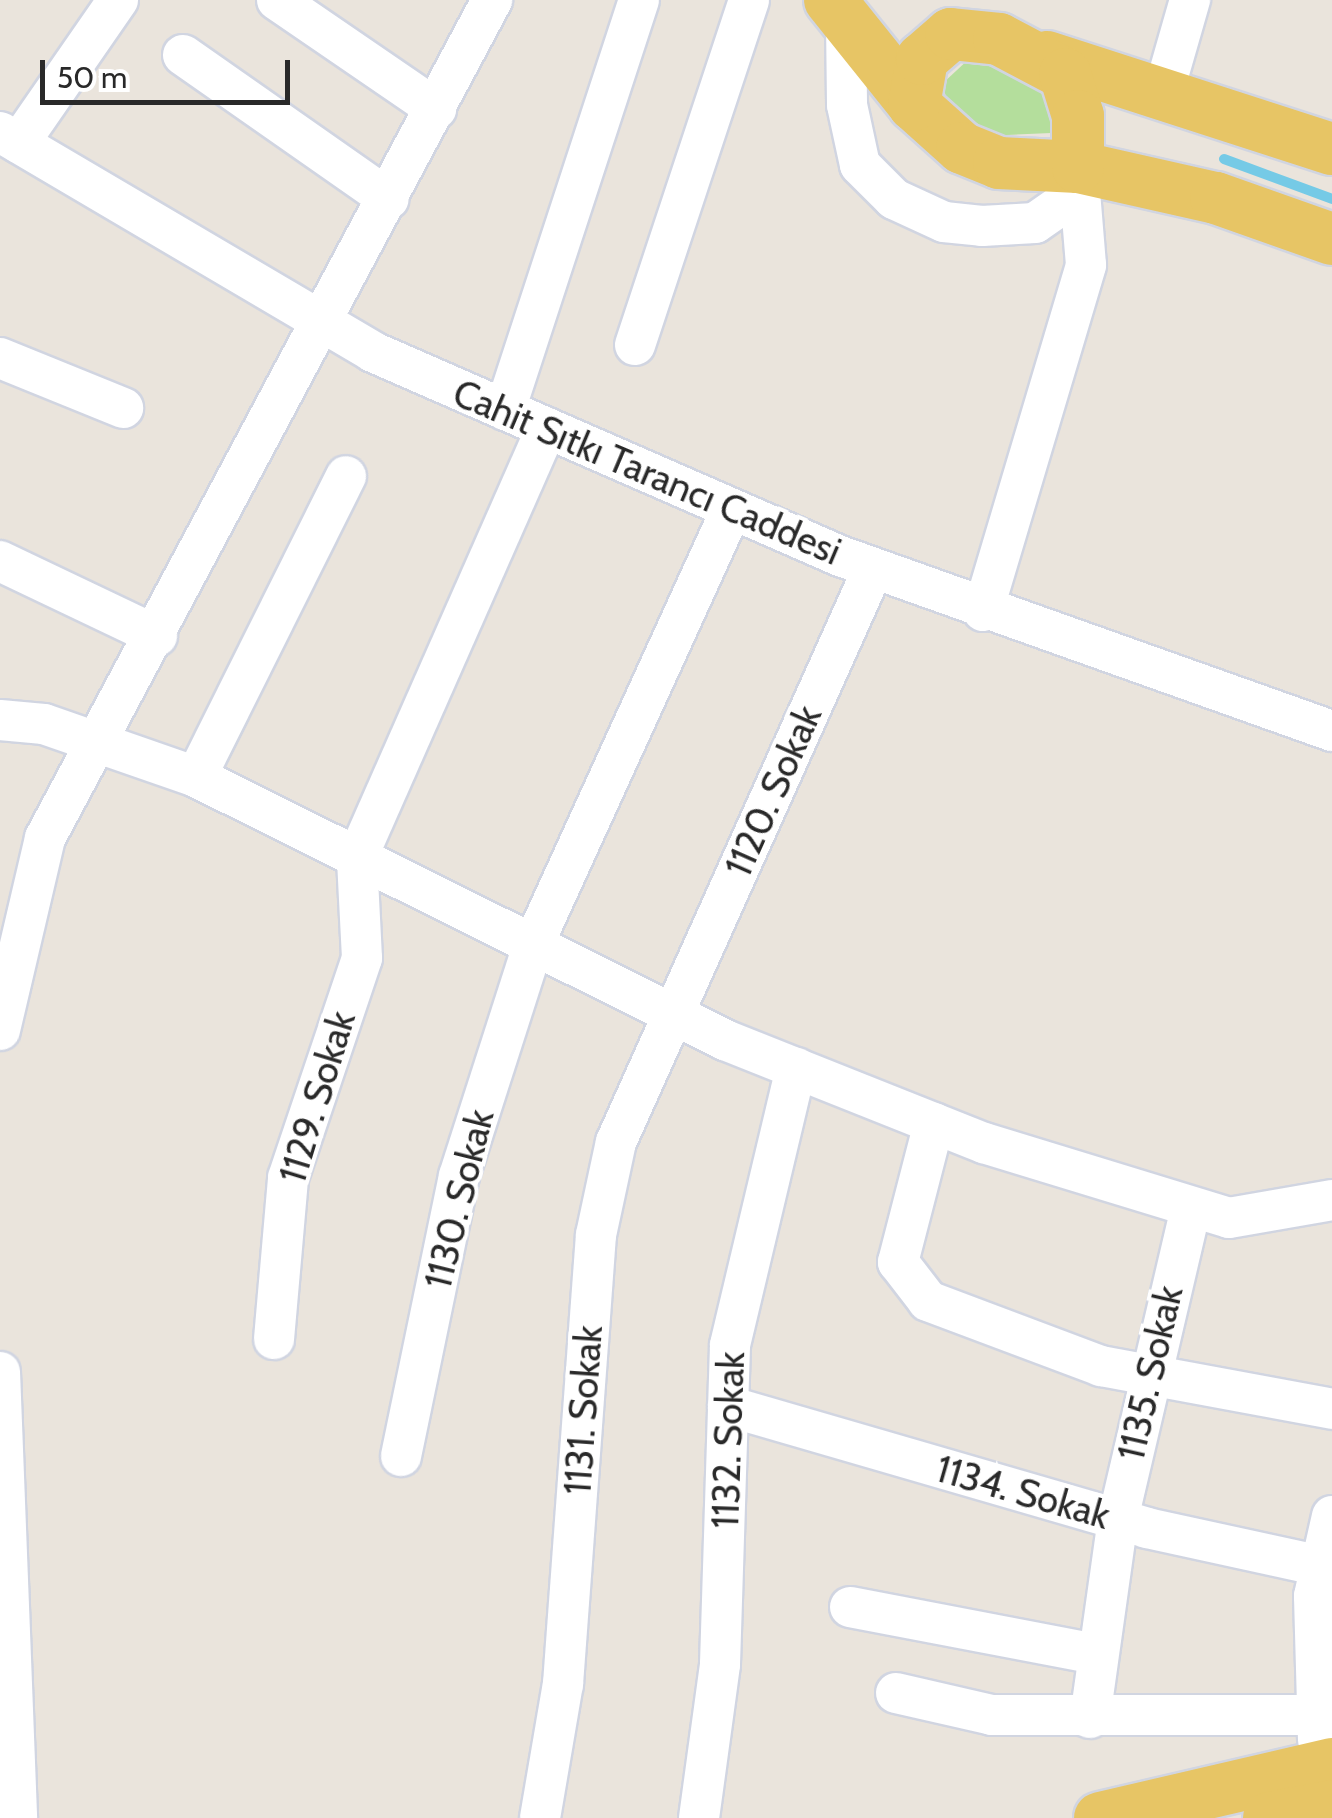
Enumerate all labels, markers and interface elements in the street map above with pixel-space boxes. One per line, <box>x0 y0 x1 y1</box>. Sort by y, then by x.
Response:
scale bar <box>45 40 295 102</box>
text: 50 m <box>57 59 127 96</box>
street label: Cahit Sıtkı Tarancı Caddesi <box>446 370 848 574</box>
street label: 1120. Sokak <box>715 699 831 883</box>
street label: 1129. Sokak <box>269 1006 365 1188</box>
street label: 1130. Sokak <box>415 1105 503 1293</box>
street label: 1135. Sokak <box>1108 1281 1192 1465</box>
street label: 1131. Sokak <box>554 1324 612 1496</box>
street label: 1132. Sokak <box>702 1351 754 1529</box>
street label: 1134. Sokak <box>931 1446 1115 1538</box>

